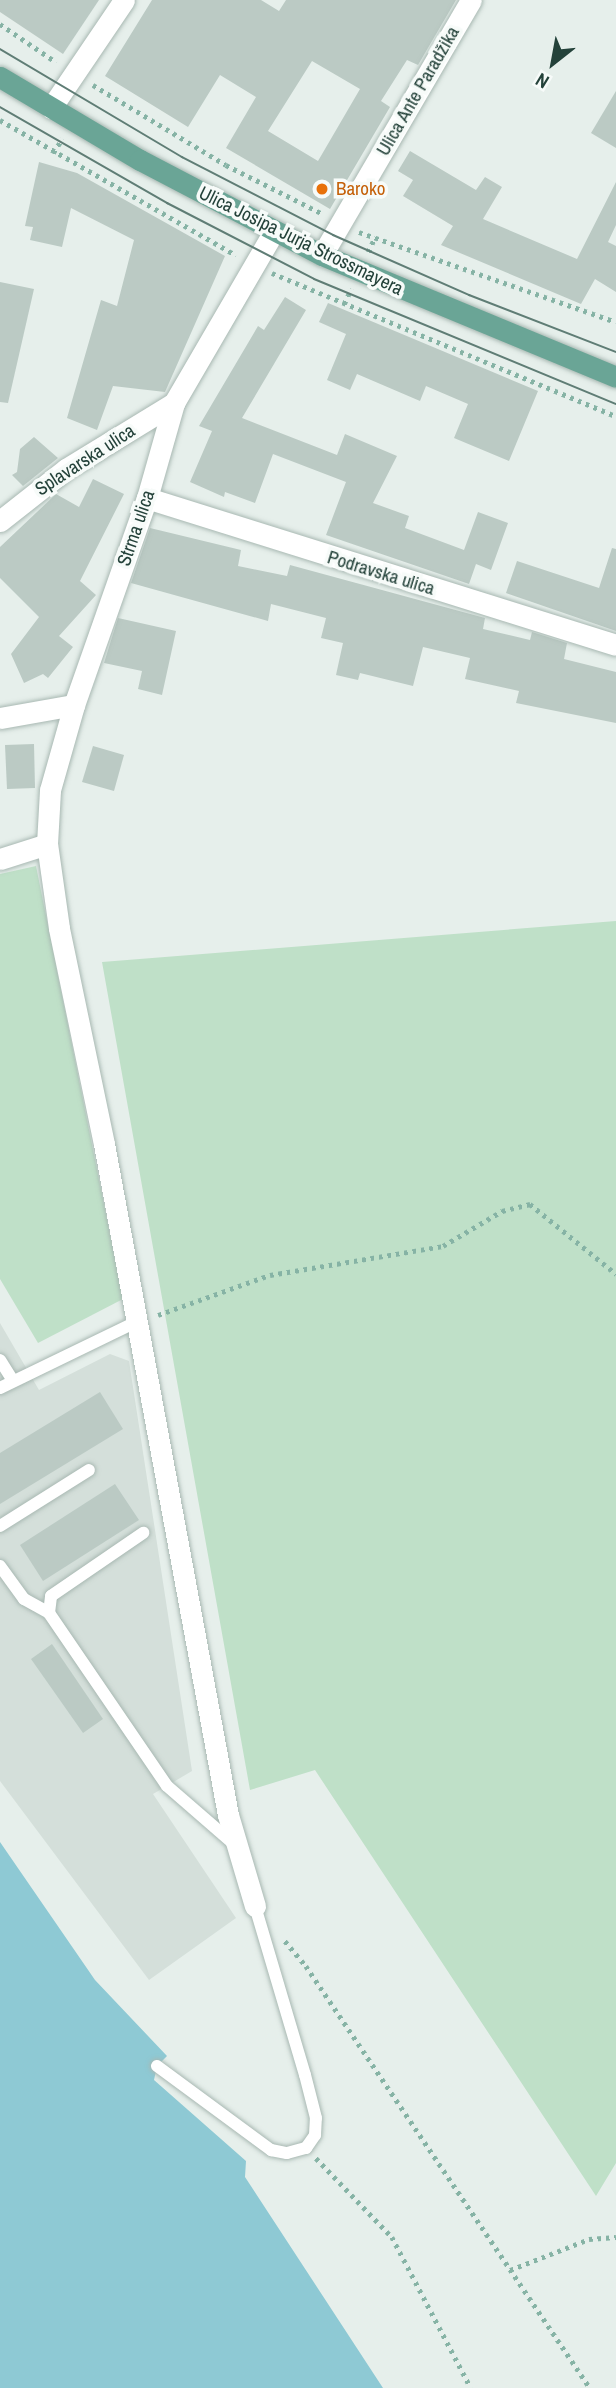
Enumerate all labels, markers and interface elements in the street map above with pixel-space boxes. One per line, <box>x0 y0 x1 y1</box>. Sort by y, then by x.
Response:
street label: Ulica Ante Paradžika <box>372 22 464 160</box>
north arrow <box>518 28 588 98</box>
text: N <box>531 67 554 95</box>
place label: Baroko <box>336 178 385 200</box>
marker: Baroko <box>314 181 330 197</box>
street label: Ulica Josipa Jurja Strossmayera <box>195 182 407 300</box>
street label: Splavarska ulica <box>31 419 139 501</box>
street label: Strma ulica <box>112 487 160 569</box>
street label: Podravska ulica <box>325 546 437 600</box>

